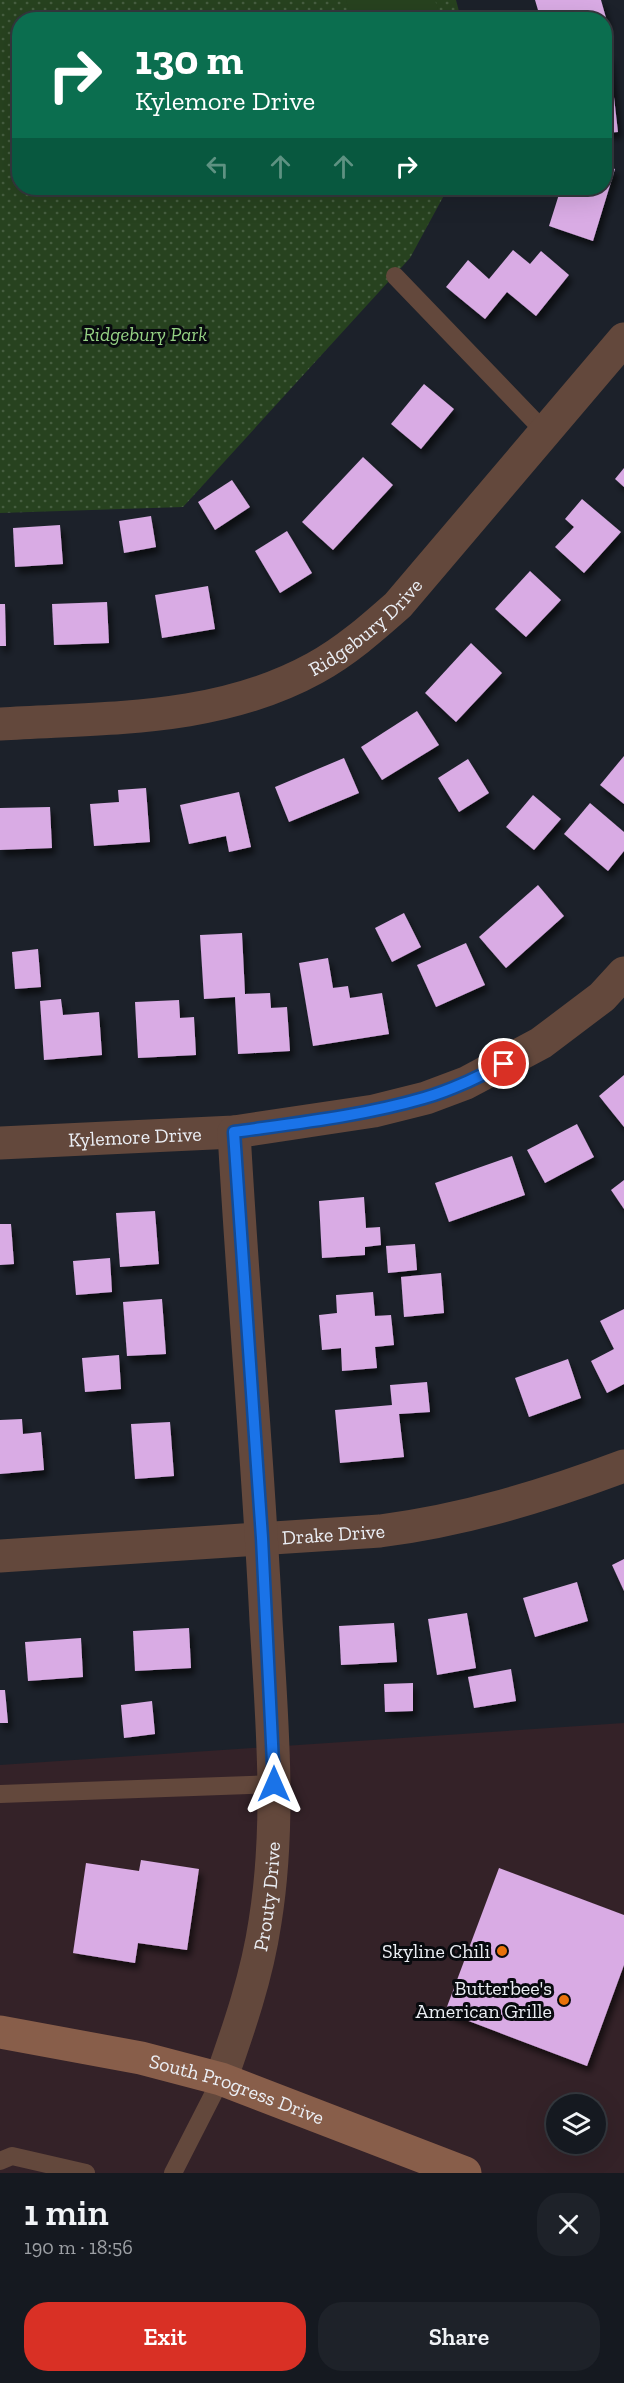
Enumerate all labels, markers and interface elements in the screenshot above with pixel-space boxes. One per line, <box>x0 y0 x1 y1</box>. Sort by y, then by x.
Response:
text: 130 m <box>135 34 243 85</box>
icon: right <box>36 36 114 114</box>
text: Kylemore Drive <box>135 85 315 117</box>
icon: left <box>201 150 234 183</box>
icon: ahead <box>264 150 297 183</box>
icon: ahead <box>327 150 360 183</box>
icon: right <box>390 150 423 183</box>
park label: Ridgebury Park <box>83 322 207 346</box>
street label: Ridgebury Drive <box>304 574 427 681</box>
pin <box>478 1038 529 1089</box>
icon: arrive <box>487 1047 520 1080</box>
street label: Kylemore Drive <box>68 1122 202 1152</box>
street label: Drake Drive <box>281 1518 386 1549</box>
position arrow <box>242 1752 306 1816</box>
street label: Prouty Drive <box>248 1841 285 1953</box>
place label: Skyline Chili <box>382 1939 490 1963</box>
marker: Skyline Chili <box>495 1944 509 1958</box>
place label: Butterbee's American Grille <box>416 1976 552 2023</box>
marker: Butterbee's American Grille <box>557 1993 571 2007</box>
street label: South Progress Drive <box>147 2049 328 2130</box>
map controls <box>546 2094 606 2154</box>
button: layers <box>546 2094 606 2154</box>
text: 1 min <box>24 2191 109 2234</box>
button: close <box>537 2193 600 2256</box>
text: 190 m · 18:56 <box>24 2235 133 2259</box>
button: Exit <box>24 2302 306 2371</box>
button: Share <box>318 2302 600 2371</box>

